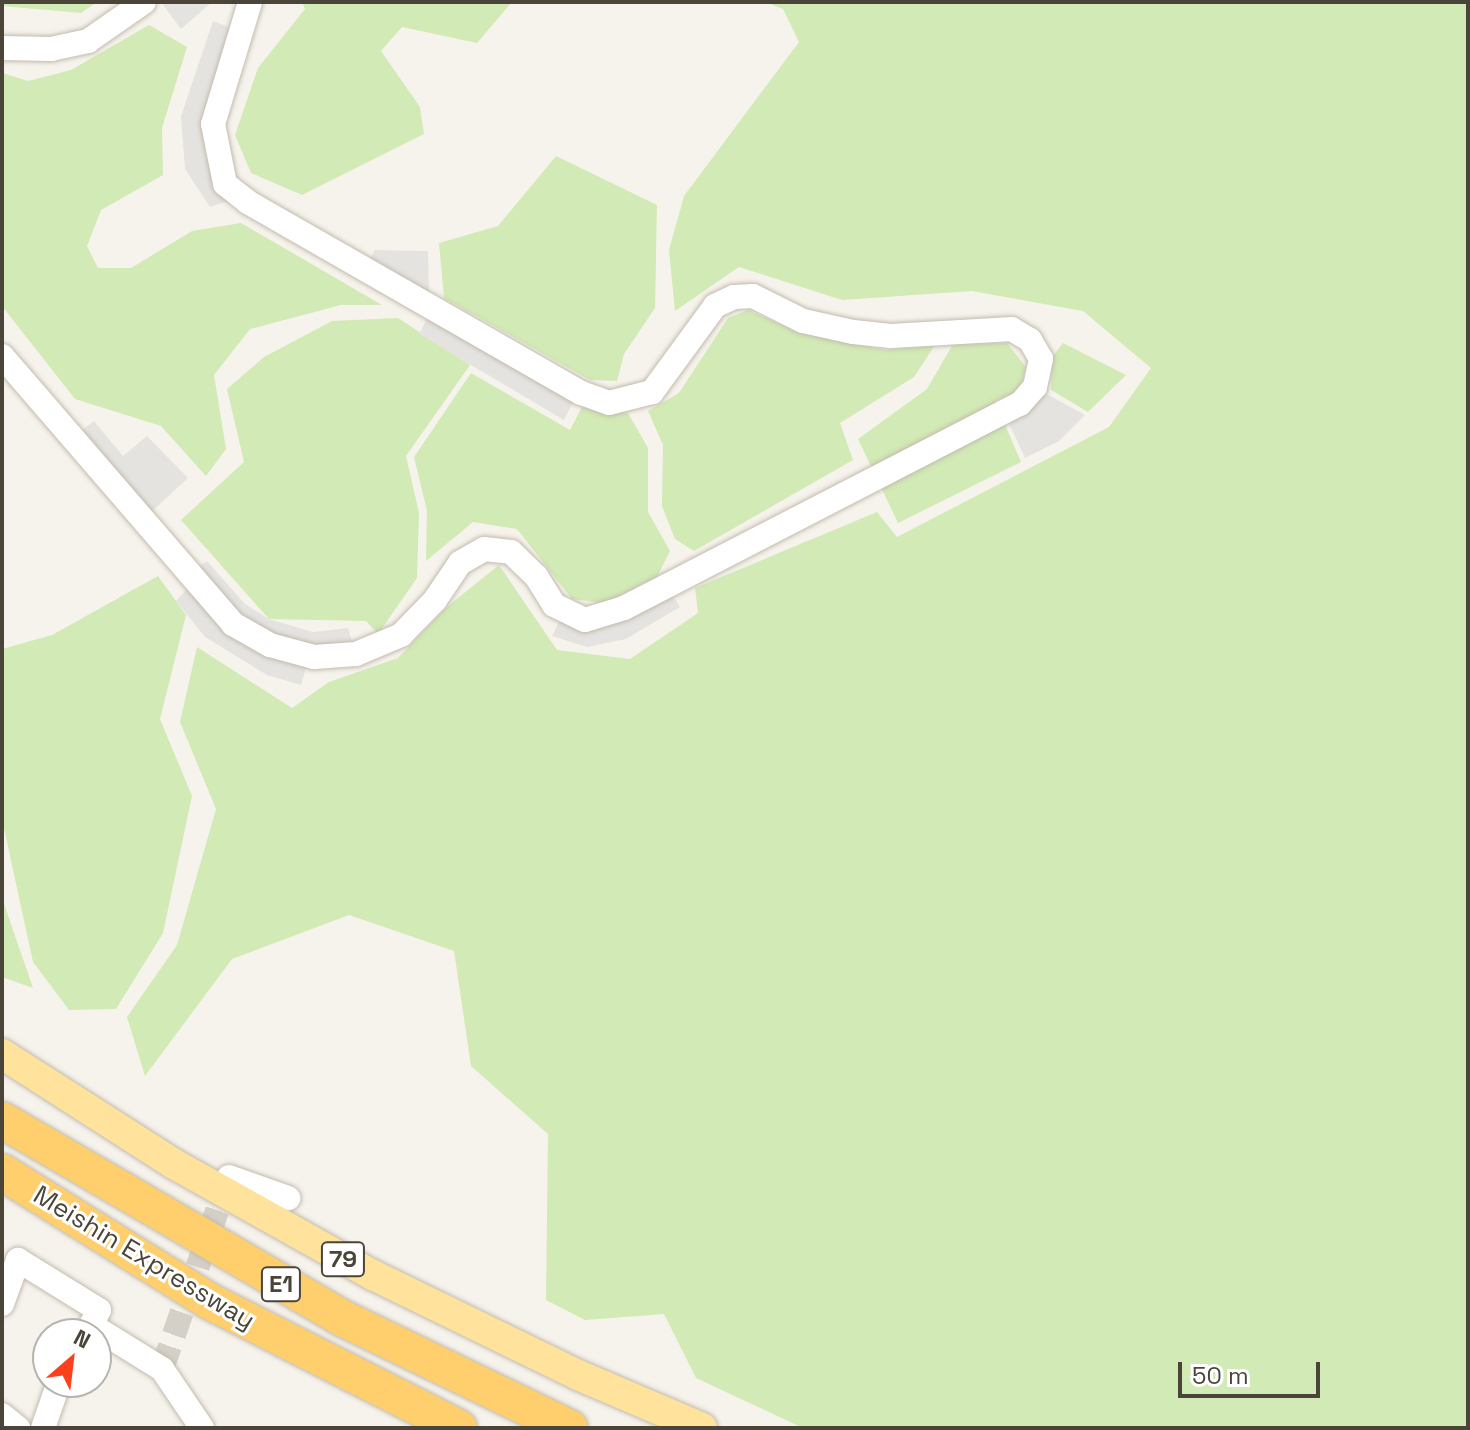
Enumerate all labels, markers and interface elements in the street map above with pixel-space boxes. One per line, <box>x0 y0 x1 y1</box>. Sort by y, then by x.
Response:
street label: Meishin Expressway <box>28 1180 260 1336</box>
road number: 79 <box>319 1239 367 1279</box>
road number: E1 <box>259 1264 303 1304</box>
north arrow <box>32 1318 112 1398</box>
text: N <box>69 1323 95 1354</box>
scale bar <box>1182 1346 1324 1396</box>
text: 50 m <box>1192 1360 1249 1391</box>

